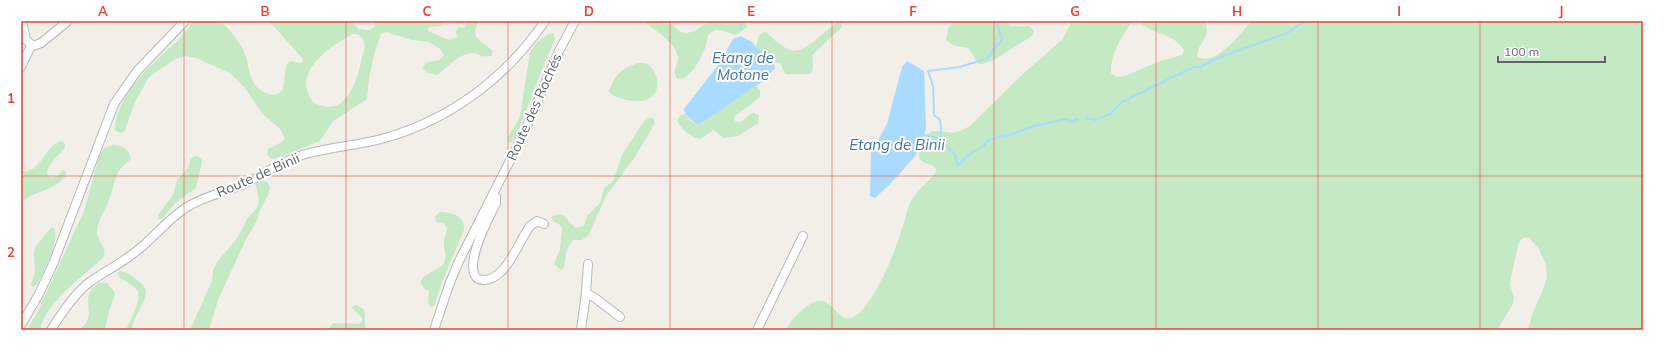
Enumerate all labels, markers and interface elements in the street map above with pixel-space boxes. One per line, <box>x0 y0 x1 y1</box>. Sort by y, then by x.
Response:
text: A <box>98 3 108 19</box>
text: B <box>261 3 270 19</box>
text: C <box>423 3 432 19</box>
text: D <box>584 3 594 19</box>
text: E <box>747 3 755 19</box>
text: F <box>909 3 917 19</box>
text: G <box>1070 3 1080 19</box>
text: H <box>1232 3 1242 19</box>
text: I <box>1397 3 1401 19</box>
text: J <box>1559 3 1563 19</box>
scale bar <box>1498 38 1605 64</box>
text: 100 m <box>1504 44 1539 59</box>
water label: Etang de Motone <box>712 48 774 84</box>
street label: Route des Rochés <box>502 51 566 163</box>
text: 1 <box>7 90 15 106</box>
water label: Etang de Binii <box>849 135 945 154</box>
street label: Route de Binii <box>214 149 302 201</box>
text: 2 <box>7 244 15 260</box>

